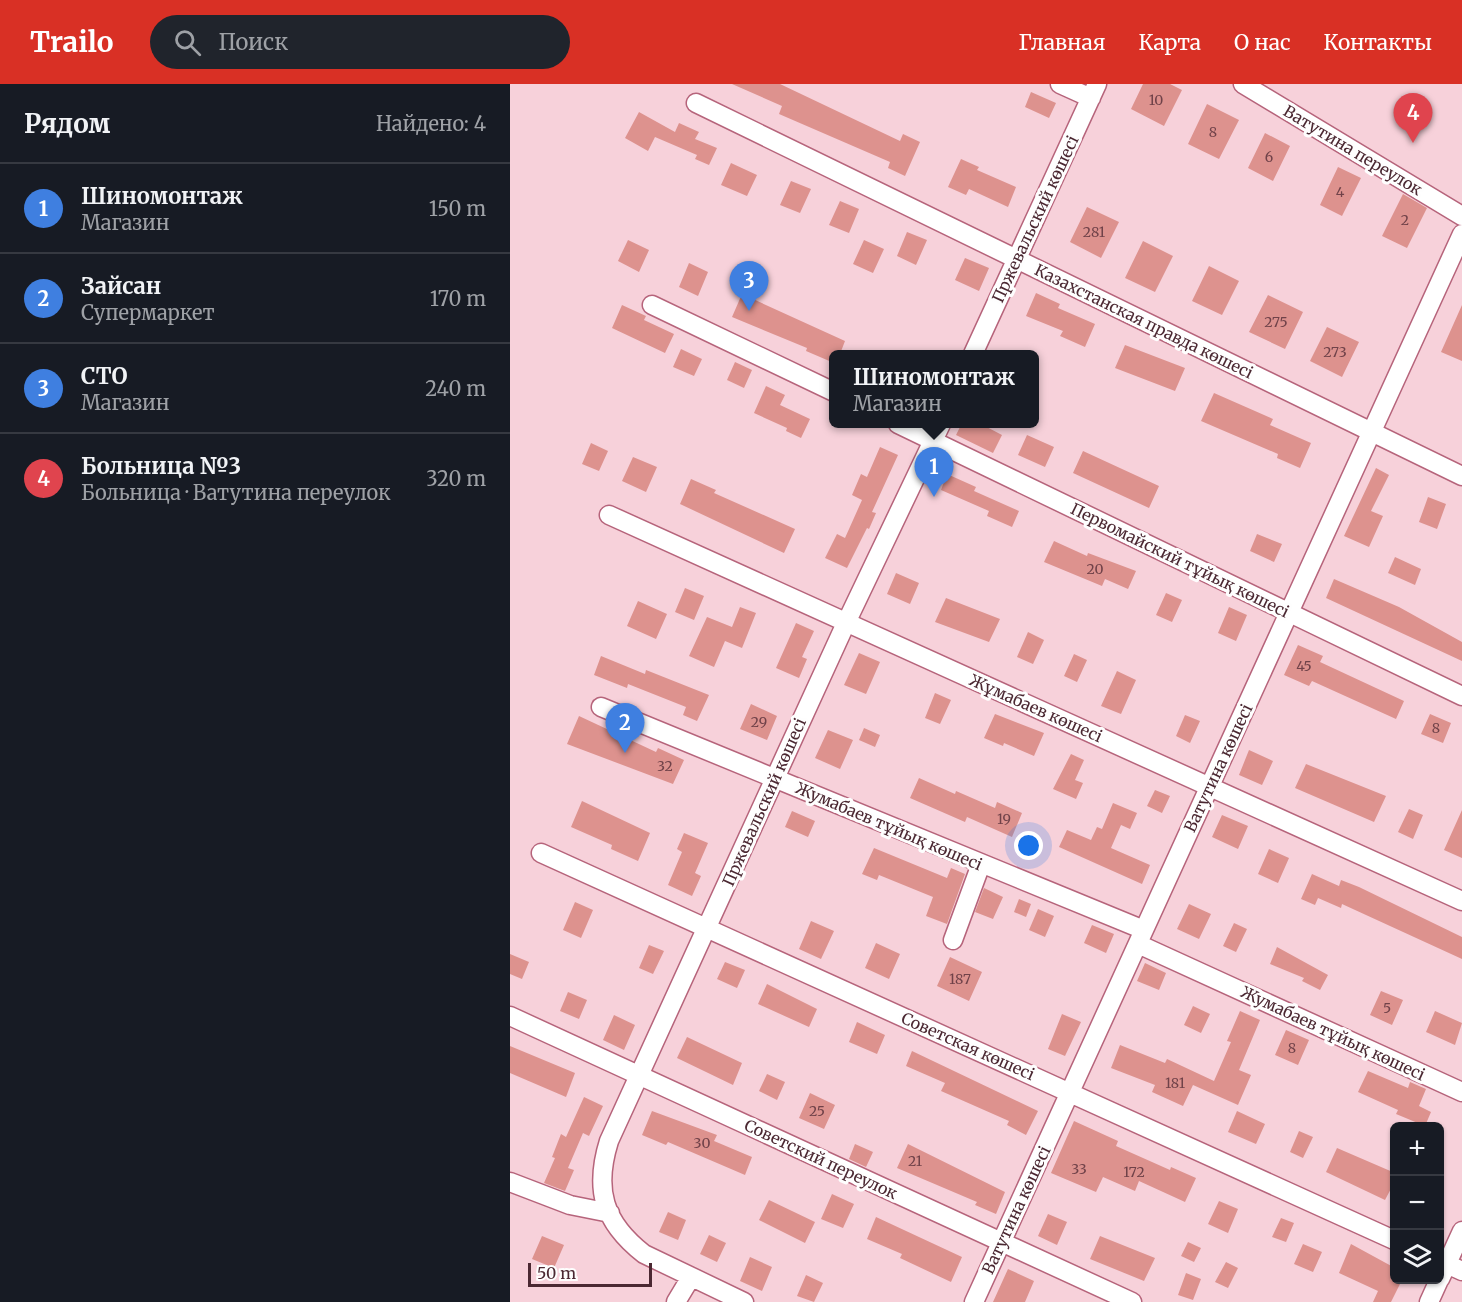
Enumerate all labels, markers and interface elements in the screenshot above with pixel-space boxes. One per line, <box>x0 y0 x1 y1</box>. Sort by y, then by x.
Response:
search box <box>150 15 570 69</box>
text: Trailo <box>30 24 114 60</box>
icon: search <box>171 26 204 59</box>
text: Поиск <box>219 28 288 56</box>
text: Главная <box>1019 29 1106 56</box>
text: Карта <box>1139 29 1201 56</box>
text: О нас <box>1234 29 1291 56</box>
text: Контакты <box>1324 29 1432 56</box>
house number: 10 <box>1149 91 1163 109</box>
pin: 4 <box>1394 94 1432 143</box>
street label: Ватутина переулок <box>1280 101 1426 199</box>
text: Рядом <box>24 107 110 140</box>
text: Найдено: 4 <box>376 111 486 136</box>
house number: 8 <box>1209 123 1217 141</box>
street label: Пржевальский көшесі <box>987 132 1083 306</box>
house number: 6 <box>1265 148 1273 166</box>
text: Шиномонтаж <box>81 182 243 210</box>
house number: 4 <box>1336 183 1345 201</box>
text: 1 <box>39 196 48 221</box>
text: 150 m <box>429 196 486 221</box>
text: Магазин <box>81 210 170 235</box>
house number: 2 <box>1401 211 1409 229</box>
house number: 281 <box>1083 223 1105 241</box>
street label: Казахстанская правда көшесі <box>1032 259 1256 383</box>
pin: 3 <box>730 262 768 311</box>
text: Зайсан <box>81 272 161 300</box>
text: 2 <box>38 286 49 311</box>
text: 170 m <box>430 286 486 311</box>
text: Супермаркет <box>81 300 215 325</box>
house number: 275 <box>1264 313 1288 331</box>
house number: 273 <box>1323 343 1347 361</box>
popup <box>829 350 1039 428</box>
text: СТО <box>81 362 128 390</box>
text: Шиномонтаж <box>853 363 1015 391</box>
text: 3 <box>38 376 49 401</box>
text: 240 m <box>425 376 486 401</box>
text: Магазин <box>81 390 170 415</box>
text: Магазин <box>853 391 942 416</box>
pin: 1 <box>914 448 954 497</box>
text: Больница №3 <box>81 452 241 480</box>
text: 4 <box>37 466 50 491</box>
text: 320 m <box>426 466 486 491</box>
text: Больница · Ватутина переулок <box>81 480 391 505</box>
street label: Первомайский тұйық көшесі <box>1068 498 1292 622</box>
house number: 20 <box>1086 560 1104 578</box>
house number: 45 <box>1296 657 1312 675</box>
street label: Жұмабаев көшесі <box>966 670 1106 746</box>
street label: Ватутина көшесі <box>1180 701 1256 835</box>
pin: 2 <box>606 704 644 753</box>
house number: 29 <box>751 713 767 731</box>
street label: Пржевальский көшесі <box>718 715 810 889</box>
house number: 8 <box>1432 719 1440 737</box>
house number: 32 <box>657 757 673 775</box>
street label: Жумабаев тұйық көшесі <box>793 778 985 874</box>
house number: 19 <box>997 810 1011 828</box>
your location <box>1014 831 1043 860</box>
house number: 187 <box>949 970 971 988</box>
street label: Жумабаев тұйық көшесі <box>1238 982 1428 1084</box>
house number: 5 <box>1383 999 1391 1017</box>
street label: Советская көшесі <box>898 1008 1038 1084</box>
house number: 8 <box>1288 1039 1296 1057</box>
house number: 181 <box>1165 1074 1185 1092</box>
house number: 25 <box>809 1102 825 1120</box>
street label: Советский переулок <box>741 1115 901 1203</box>
map controls <box>1390 1122 1444 1284</box>
button: + <box>1390 1122 1444 1176</box>
house number: 30 <box>694 1134 710 1152</box>
street label: Ватутина көшесі <box>978 1143 1054 1277</box>
house number: 21 <box>908 1152 922 1170</box>
house number: 33 <box>1071 1160 1087 1178</box>
house number: 172 <box>1123 1163 1145 1181</box>
button: − <box>1390 1176 1444 1230</box>
button: layers <box>1390 1230 1444 1284</box>
scale bar <box>528 1260 652 1288</box>
text: 50 m <box>537 1263 576 1283</box>

